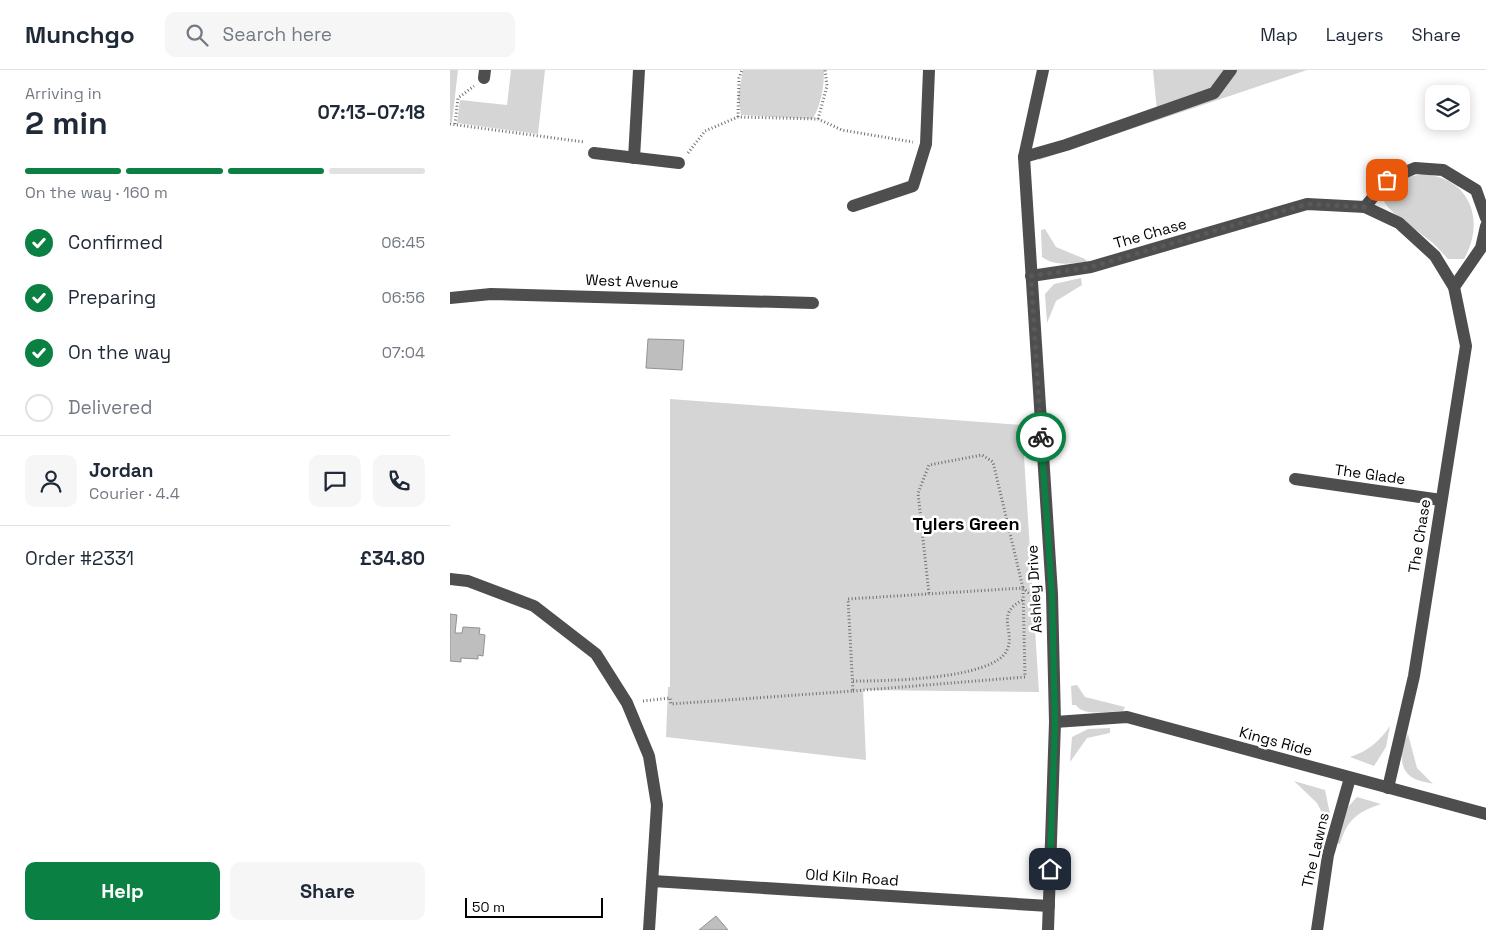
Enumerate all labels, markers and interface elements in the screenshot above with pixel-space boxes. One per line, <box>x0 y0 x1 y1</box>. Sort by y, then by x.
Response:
search box <box>165 12 515 57</box>
text: Munchgo <box>25 19 135 50</box>
icon: search <box>183 21 211 49</box>
text: Search here <box>223 22 332 47</box>
text: Map <box>1260 23 1298 46</box>
text: Layers <box>1326 23 1383 46</box>
text: Share <box>1411 23 1461 46</box>
text: Arriving in <box>25 83 102 104</box>
map controls <box>1425 85 1470 130</box>
button: layers <box>1425 85 1470 130</box>
text: 07:13–07:18 <box>318 100 425 125</box>
text: 2 min <box>25 103 108 143</box>
pin <box>1366 159 1408 201</box>
icon: bag <box>1373 166 1401 194</box>
text: On the way · 160 m <box>25 182 168 203</box>
street label: The Chase <box>1111 214 1189 252</box>
icon: check <box>25 229 53 257</box>
text: Confirmed <box>68 230 163 255</box>
text: 06:45 <box>381 232 425 253</box>
street label: West Avenue <box>585 270 679 292</box>
icon: check <box>25 284 53 312</box>
text: Preparing <box>68 285 156 310</box>
text: 06:56 <box>382 287 425 308</box>
icon: check <box>25 339 53 367</box>
text: On the way <box>68 340 171 365</box>
text: 07:04 <box>382 342 425 363</box>
text: Delivered <box>68 395 153 420</box>
courier <box>1016 412 1066 462</box>
icon: bike <box>1027 423 1055 451</box>
button: person <box>25 455 77 507</box>
button: chat <box>309 455 361 507</box>
button: phone <box>373 455 425 507</box>
text: Jordan <box>89 458 154 483</box>
street label: The Glade <box>1333 460 1407 488</box>
text: Courier · 4.4 <box>89 483 180 504</box>
street label: The Chase <box>1404 497 1434 574</box>
district label: Tylers Green <box>912 512 1020 535</box>
street label: Ashley Drive <box>1022 544 1046 633</box>
text: Order #2331 <box>25 546 134 571</box>
text: £34.80 <box>360 546 425 571</box>
street label: Kings Ride <box>1237 722 1315 760</box>
street label: The Lawns <box>1297 810 1333 889</box>
pin <box>1029 848 1071 890</box>
icon: home <box>1036 855 1064 883</box>
button: Help <box>25 862 220 920</box>
button: Share <box>230 862 425 920</box>
street label: Old Kiln Road <box>805 864 899 890</box>
scale bar <box>465 895 602 918</box>
text: 50 m <box>472 898 505 916</box>

